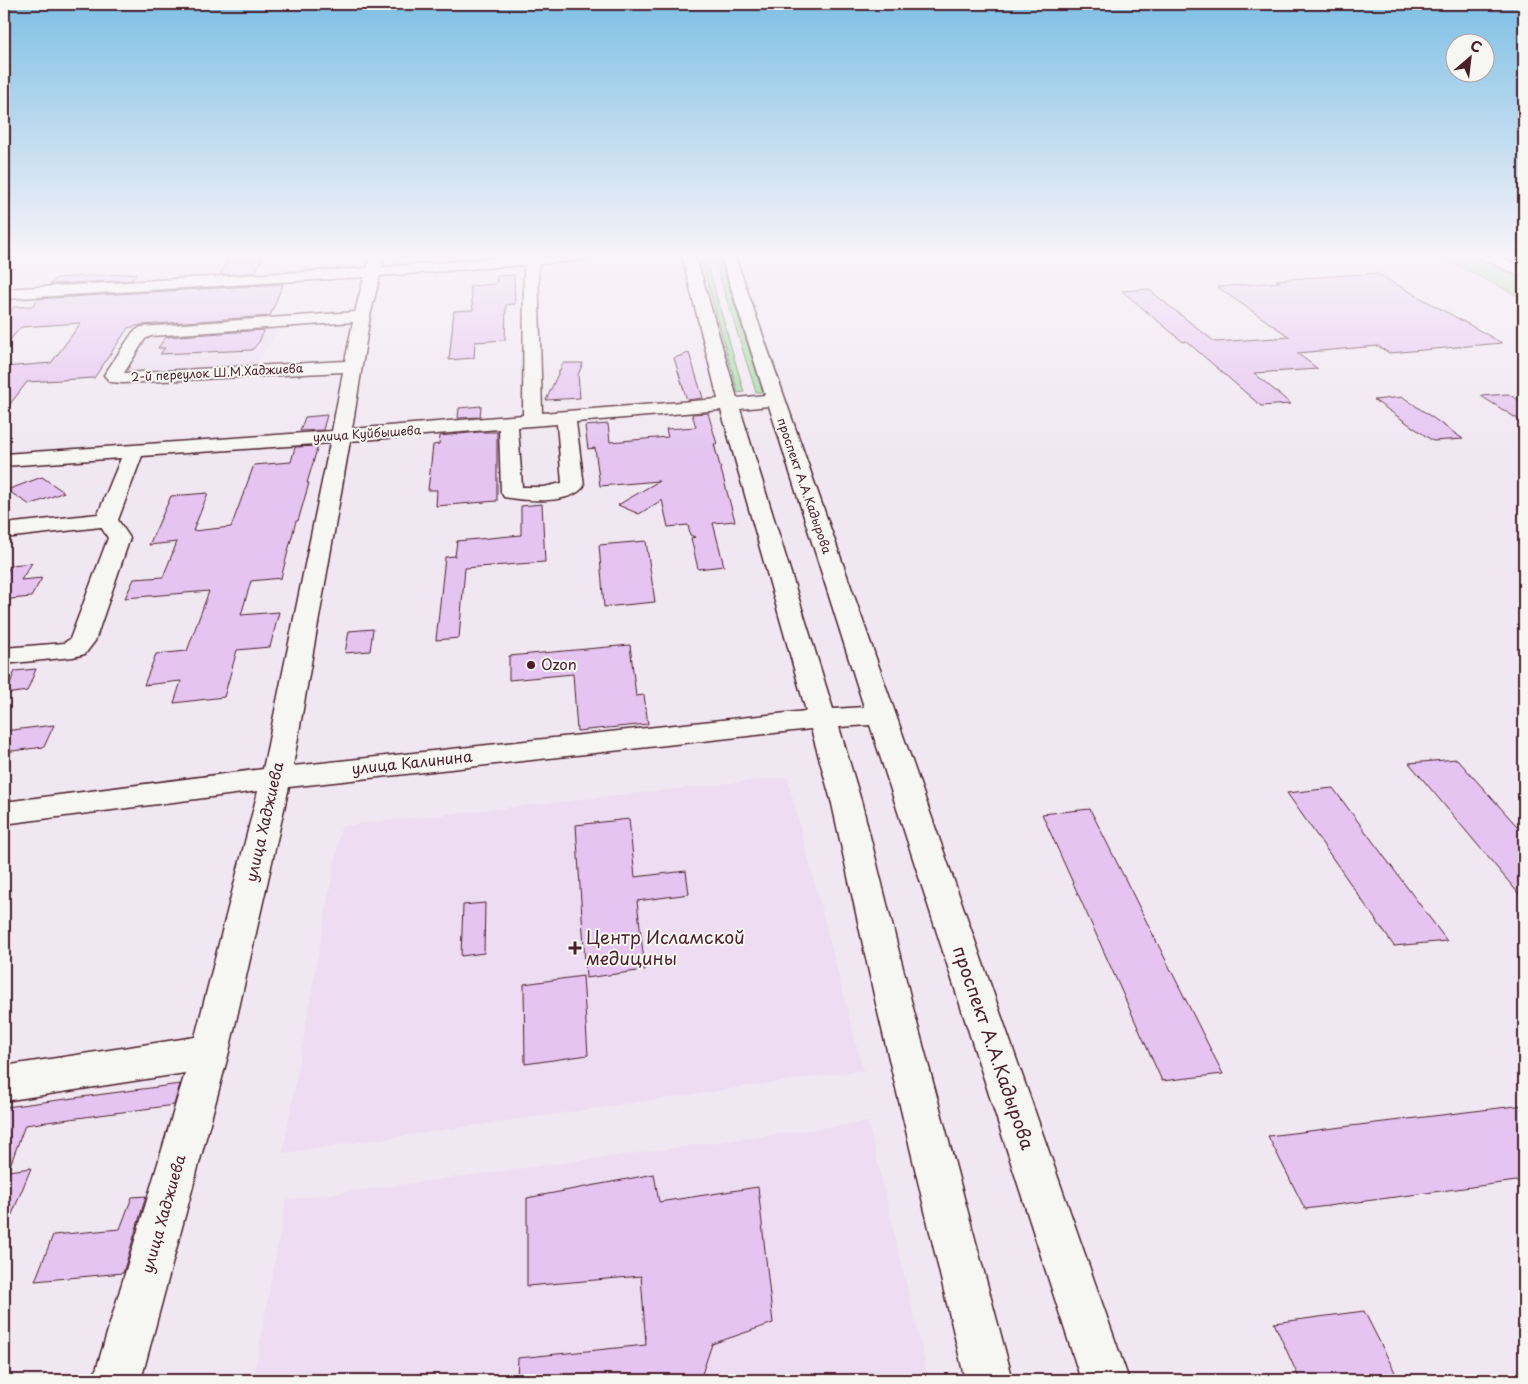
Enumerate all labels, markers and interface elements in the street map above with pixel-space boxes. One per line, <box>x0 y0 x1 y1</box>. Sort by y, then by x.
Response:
north arrow <box>1446 32 1496 82</box>
text: С <box>1467 34 1486 58</box>
street label: 2-й переулок Ш.М.Хаджиева <box>130 358 304 386</box>
street label: проспект А.А.Кадырова <box>773 415 837 557</box>
street label: улица Куйбышева <box>312 420 422 446</box>
place label: Ozon <box>541 652 577 675</box>
marker: Ozon <box>525 659 537 671</box>
street label: улица Калинина <box>350 744 474 779</box>
street label: улица Хаджиева <box>239 759 289 884</box>
place label: Центр Исламской медицины <box>586 923 745 971</box>
marker: Центр Исламской медицины <box>568 941 582 955</box>
street label: проспект А.А.Кадырова <box>947 942 1042 1154</box>
street label: улица Хаджиева <box>135 1151 191 1276</box>

